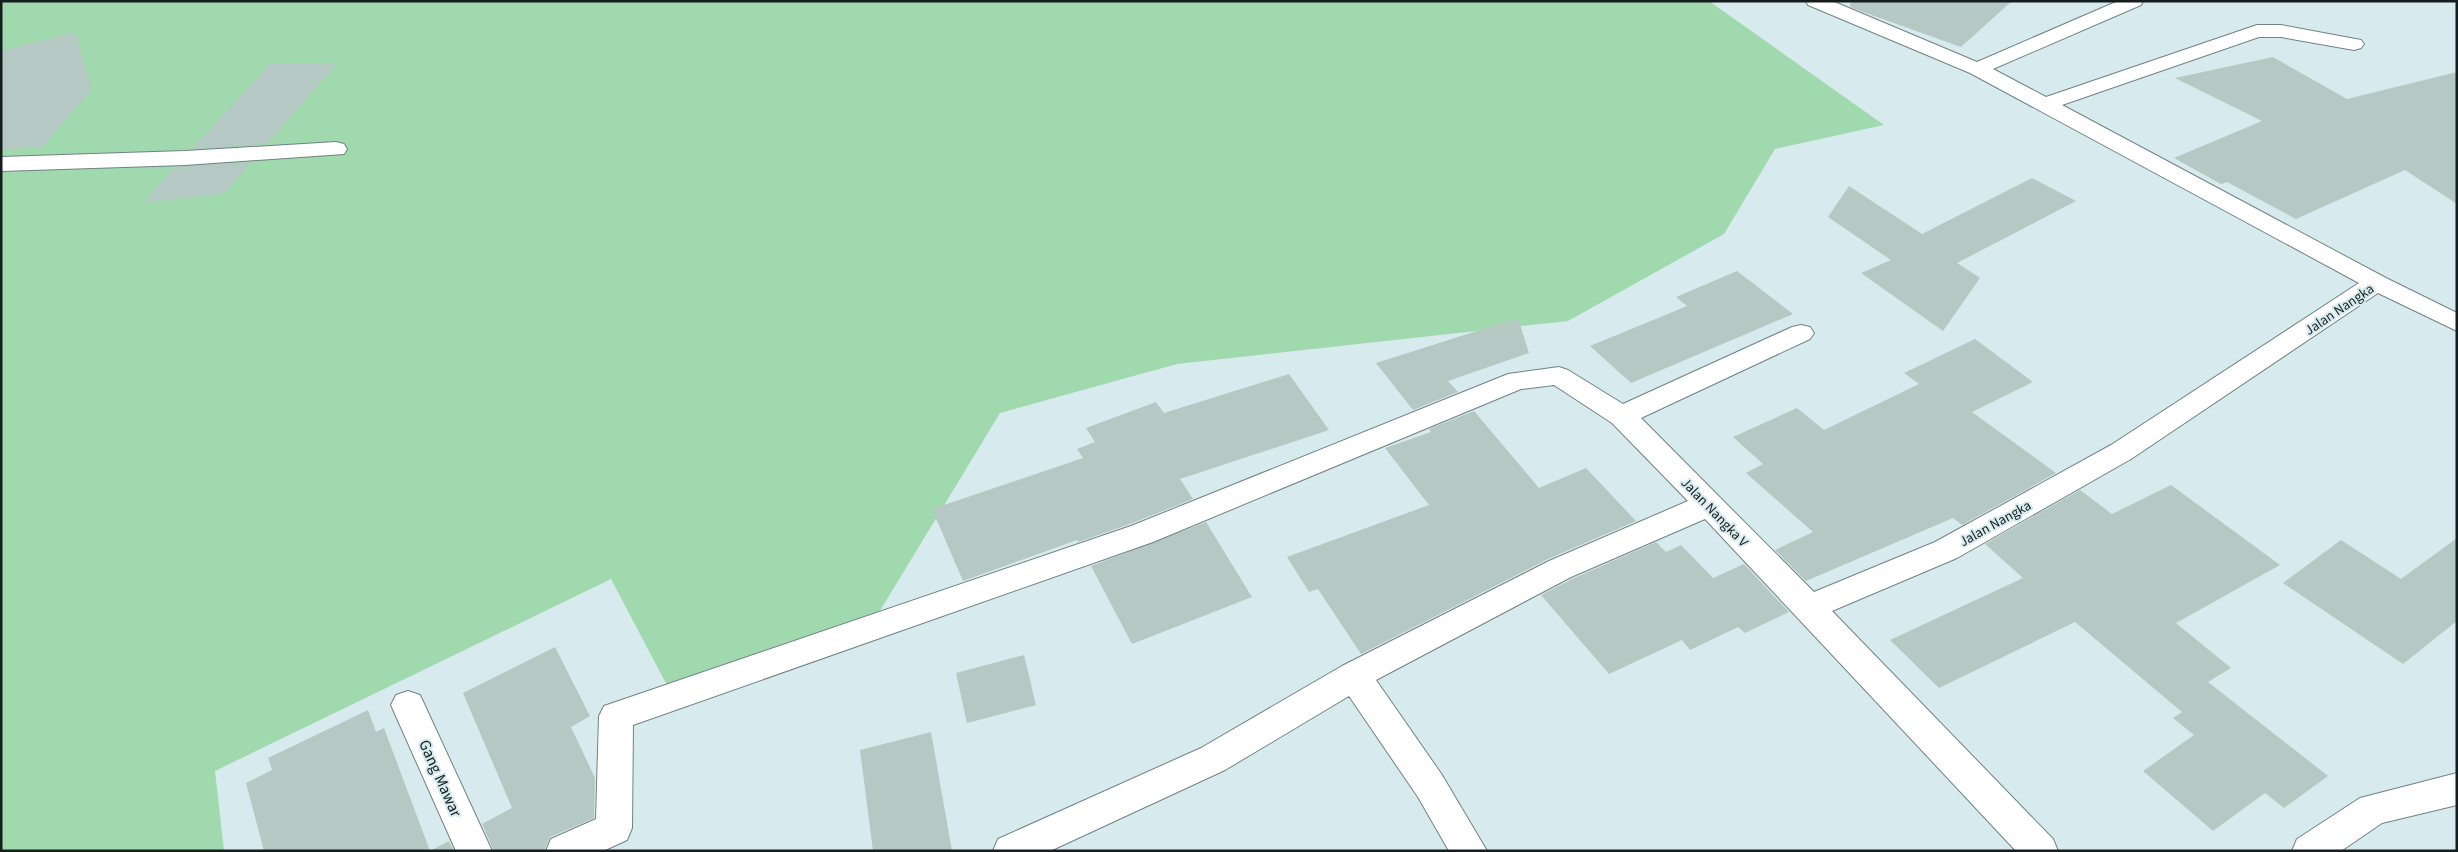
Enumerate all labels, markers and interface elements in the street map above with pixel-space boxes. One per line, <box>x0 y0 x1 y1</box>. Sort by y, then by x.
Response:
street label: Jalan Nangka <box>2301 279 2378 340</box>
street label: Jalan Nangka V <box>1676 474 1753 552</box>
street label: Jalan Nangka <box>1956 496 2035 552</box>
street label: Gang Mawar <box>413 736 467 821</box>

